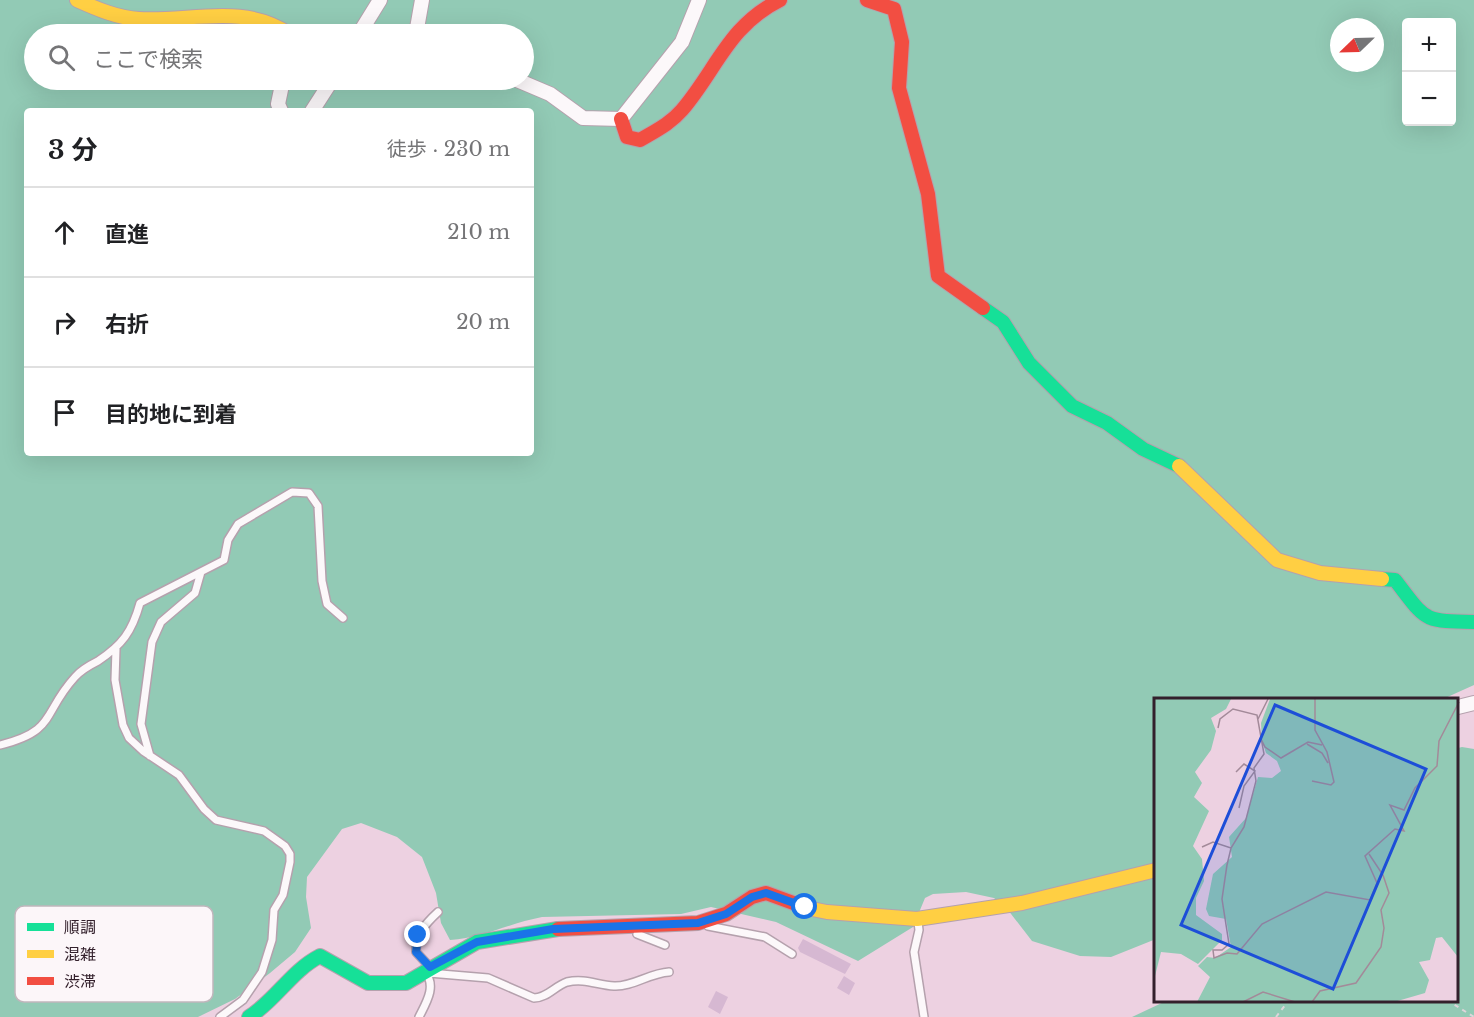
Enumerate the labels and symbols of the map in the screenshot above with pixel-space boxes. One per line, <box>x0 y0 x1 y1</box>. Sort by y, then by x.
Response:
north arrow <box>1330 18 1384 72</box>
inset map <box>1154 698 1459 1002</box>
route start <box>791 893 817 919</box>
legend <box>15 906 213 1002</box>
text: 順調 <box>64 917 96 937</box>
route end <box>404 921 430 947</box>
text: 混雑 <box>64 944 96 964</box>
text: 渋滞 <box>64 971 96 991</box>

